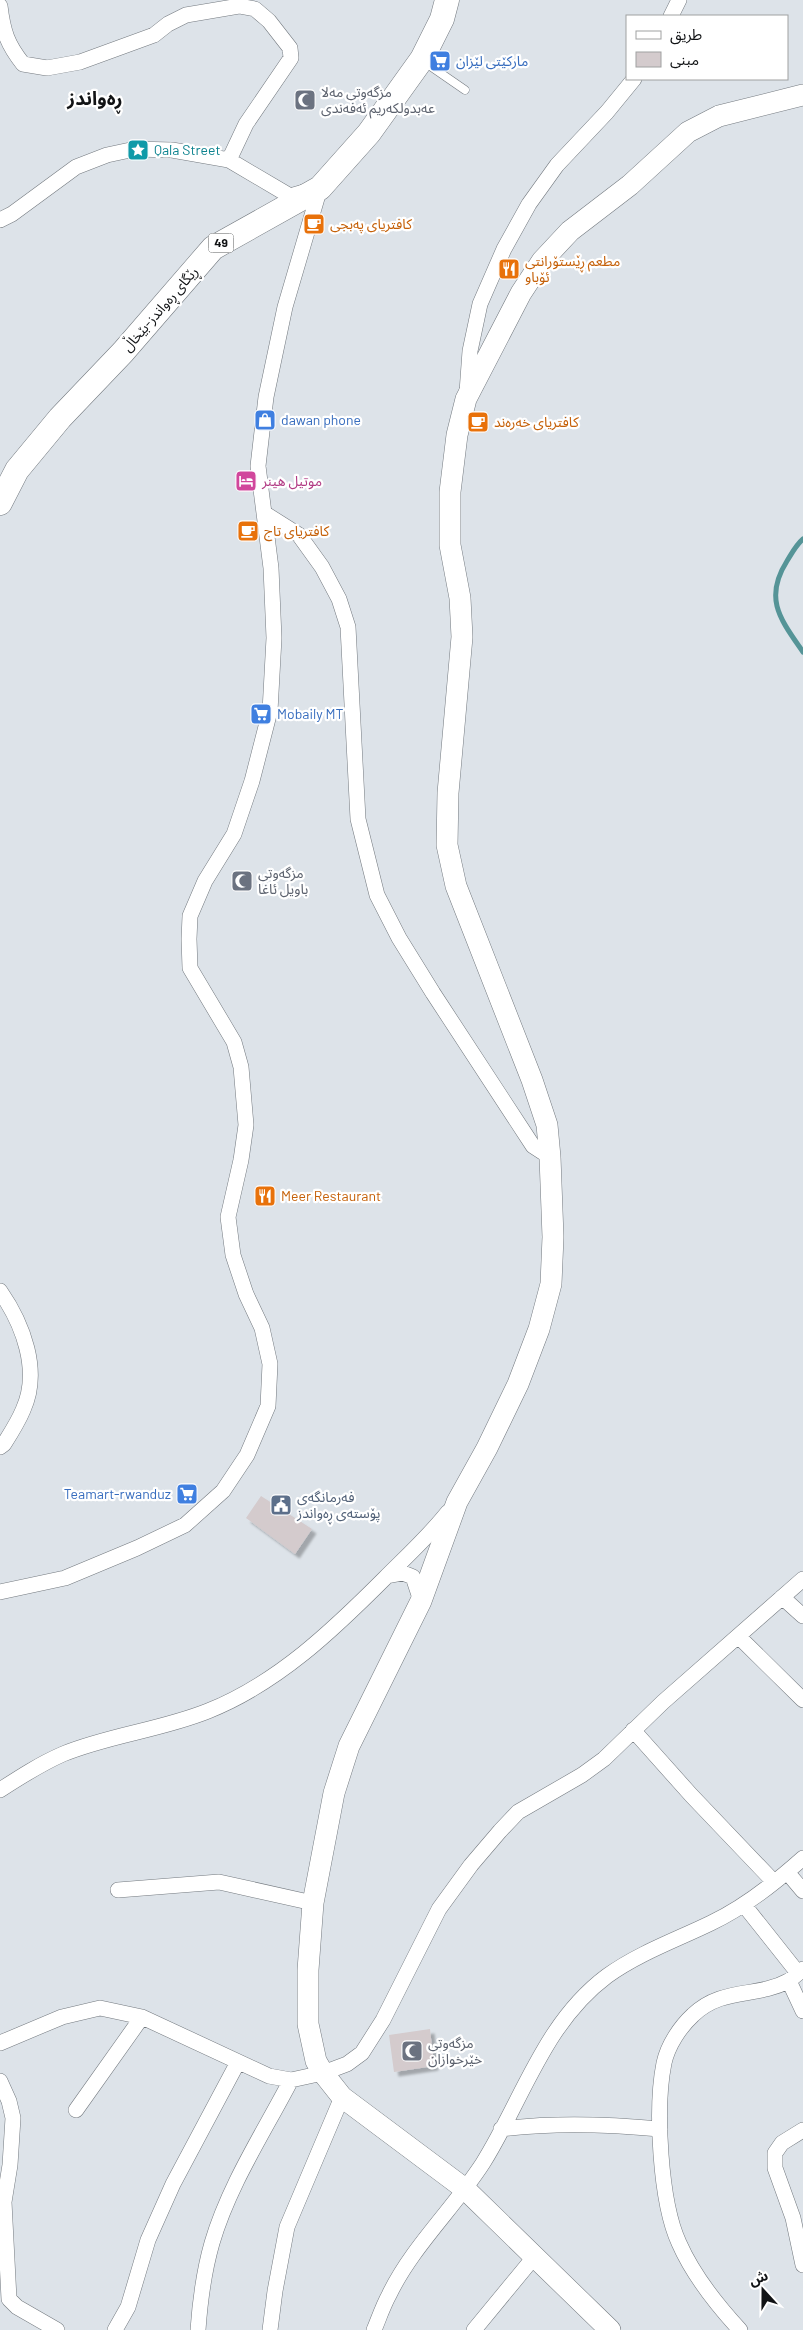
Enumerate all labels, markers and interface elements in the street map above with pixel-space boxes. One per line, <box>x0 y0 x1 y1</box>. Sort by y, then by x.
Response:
legend <box>626 15 788 80</box>
text: طريق <box>670 25 702 45</box>
supermarket icon: مارکێتی لێزان <box>428 49 452 73</box>
text: مبنى <box>670 50 699 69</box>
place label: مارکێتی لێزان <box>456 52 528 70</box>
place label: مزگەوتی مەلا عەبدولکەریم ئەفەندی <box>321 83 435 119</box>
district label: ڕەواندز <box>66 86 123 114</box>
mosque icon: مزگەوتی مەلا عەبدولکەریم ئەفەندی <box>293 88 317 112</box>
place icon: Qala Street <box>126 138 150 162</box>
place label: Qala Street <box>154 141 221 158</box>
cafe icon: کافتریای پەبجی <box>302 212 326 236</box>
place label: کافتریای پەبجی <box>330 215 412 234</box>
road number: 49 <box>208 234 234 252</box>
place label: مطعم ڕێستۆرانتی ئۆباو <box>525 252 620 286</box>
restaurant icon: مطعم ڕێستۆرانتی ئۆباو <box>497 257 521 281</box>
street label: ڕێگای ڕەواندز-بێخاڵ <box>117 262 204 357</box>
shop icon: dawan phone <box>253 408 277 432</box>
cafe icon: کافتریای خەرەند <box>466 410 490 434</box>
place label: dawan phone <box>281 411 361 428</box>
place label: کافتریای خەرەند <box>494 413 579 431</box>
hotel icon: موتيل هينر <box>234 469 258 493</box>
place label: موتيل هينر <box>261 472 322 490</box>
cafe icon: کافتریای تاج <box>236 519 260 543</box>
place label: کافتریای تاج <box>264 522 330 542</box>
supermarket icon: Mobaily MT <box>249 702 273 726</box>
place label: Mobaily MT <box>277 705 343 722</box>
place label: مزگەوتی باویل ئاغا <box>258 864 308 898</box>
mosque icon: مزگەوتی باویل ئاغا <box>230 869 254 893</box>
restaurant icon: Meer Restaurant <box>253 1184 277 1208</box>
place label: Meer Restaurant <box>281 1187 381 1204</box>
supermarket icon: Teamart-rwanduz <box>175 1482 199 1506</box>
place label: Teamart-rwanduz <box>64 1485 171 1502</box>
place label: فەرمانگەی پۆستەی ڕەواندز <box>296 1488 380 1525</box>
public building icon: فەرمانگەی پۆستەی ڕەواندز <box>269 1493 293 1517</box>
place label: مزگەوتی خێرخوازان <box>428 2034 482 2068</box>
mosque icon: مزگەوتی خێرخوازان <box>400 2039 424 2063</box>
north arrow <box>738 2265 788 2315</box>
text: ش <box>746 2266 770 2289</box>

